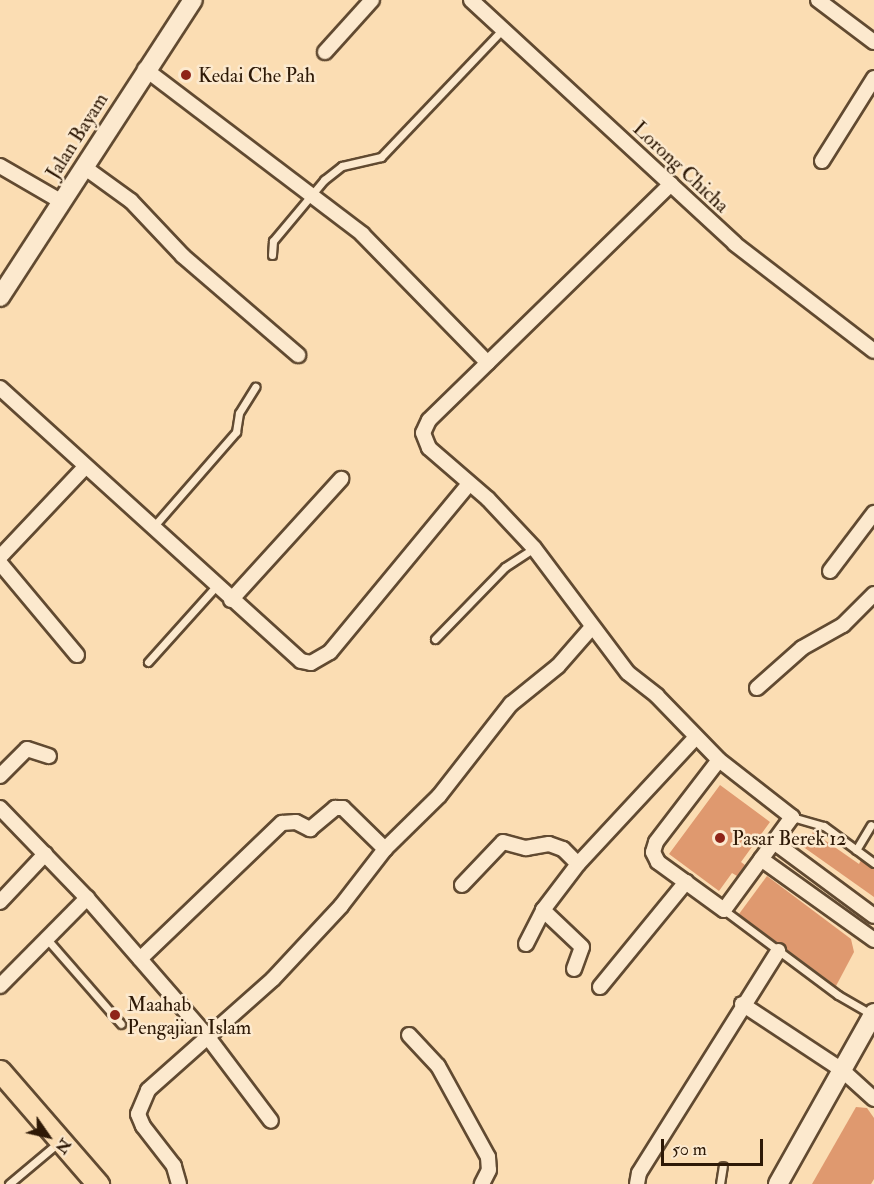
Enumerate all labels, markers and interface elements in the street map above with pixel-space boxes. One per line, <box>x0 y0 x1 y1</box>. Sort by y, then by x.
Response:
place label: Kedai Che Pah <box>198 63 315 87</box>
marker: Kedai Che Pah <box>179 68 193 82</box>
street label: Jalan Bayam <box>41 88 113 184</box>
street label: Lorong Chicha <box>628 116 734 218</box>
place label: Pasar Berek 12 <box>732 826 846 850</box>
marker: Pasar Berek 12 <box>713 831 727 845</box>
place label: Maahab Pengajian Islam <box>127 992 251 1039</box>
marker: Maahab Pengajian Islam <box>108 1008 122 1022</box>
north arrow <box>18 1106 78 1166</box>
scale bar <box>664 1127 766 1165</box>
text: N <box>51 1135 75 1158</box>
text: 50 m <box>672 1138 707 1161</box>

